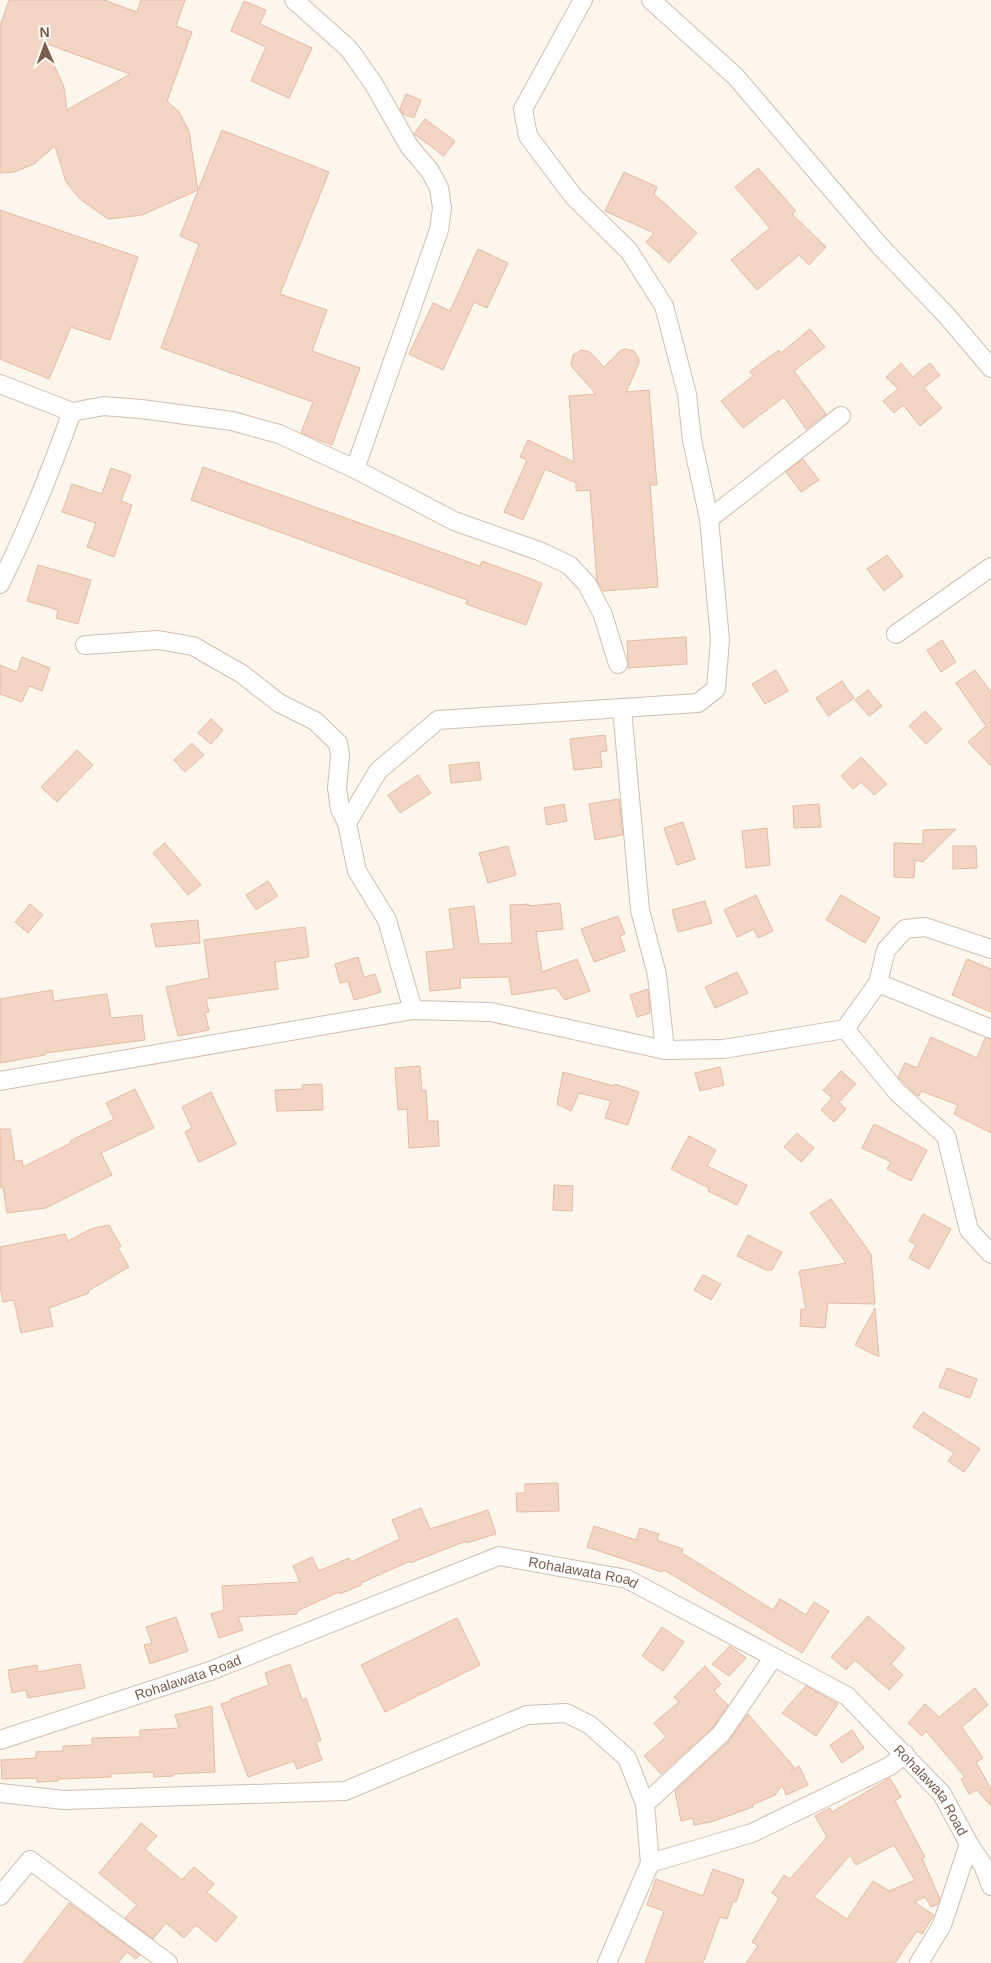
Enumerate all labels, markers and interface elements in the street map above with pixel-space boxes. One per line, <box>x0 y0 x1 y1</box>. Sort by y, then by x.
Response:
north arrow <box>20 20 70 70</box>
text: N <box>39 24 50 40</box>
street label: Rohalawata Road <box>527 1553 641 1592</box>
street label: Rohalawata Road <box>133 1651 243 1703</box>
street label: Rohalawata Road <box>891 1741 971 1838</box>

